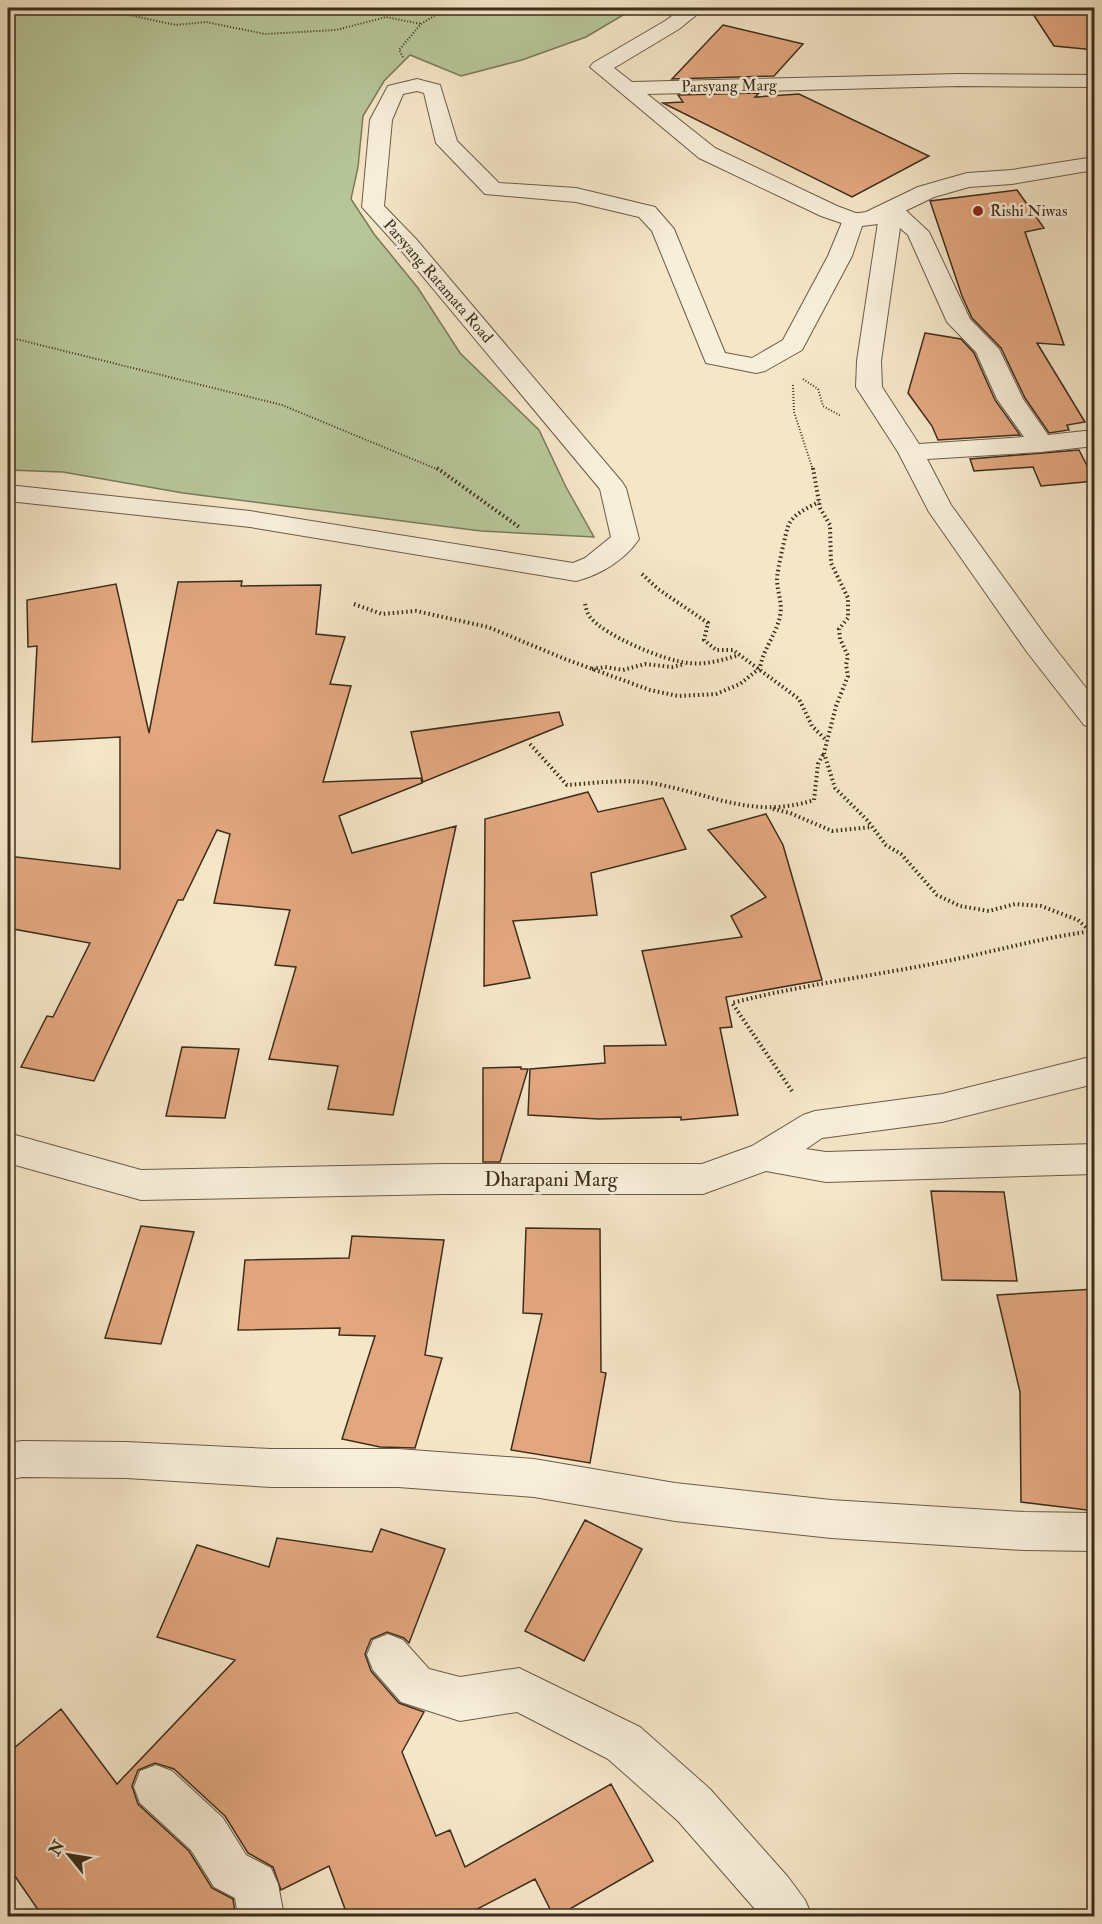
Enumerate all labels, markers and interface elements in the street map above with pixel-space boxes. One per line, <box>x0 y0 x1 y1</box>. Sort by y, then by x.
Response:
street label: Parsyang Marg <box>681 75 778 97</box>
place label: Rishi Niwas <box>990 201 1067 221</box>
marker: Rishi Niwas <box>971 204 985 218</box>
street label: Parsyang Ratamata Road <box>379 215 497 347</box>
street label: Dharapani Marg <box>484 1167 619 1193</box>
north arrow <box>39 1825 99 1885</box>
text: N <box>44 1836 69 1860</box>

